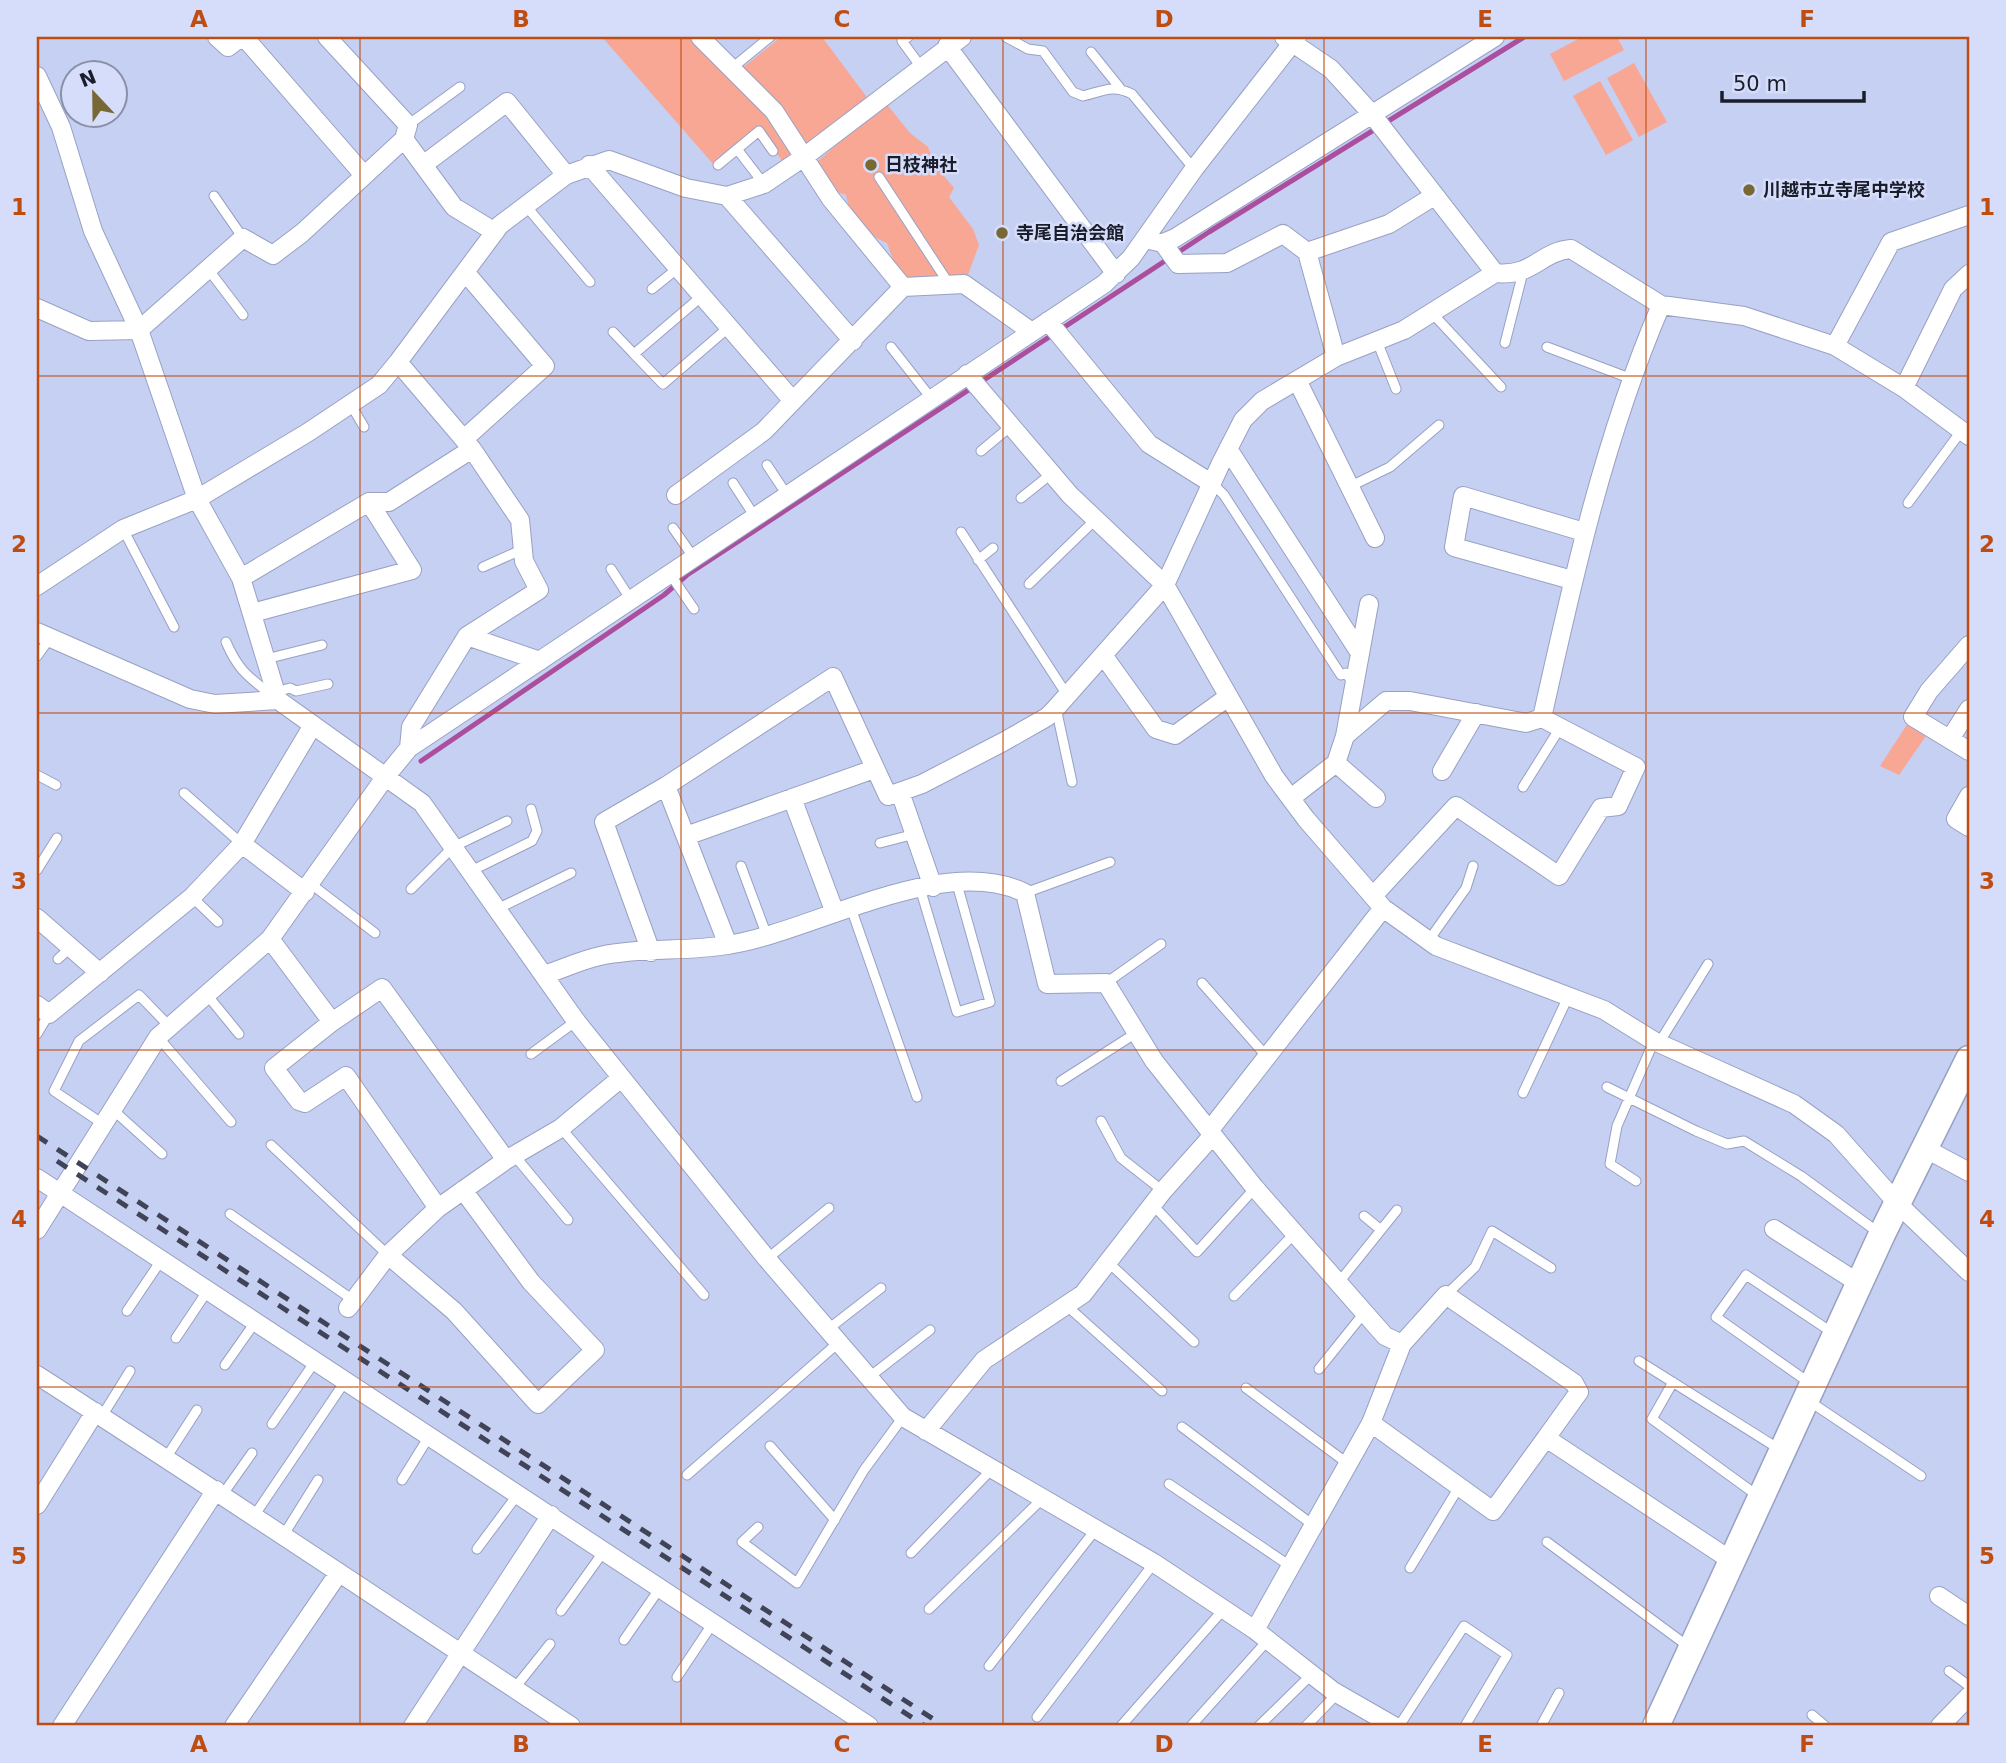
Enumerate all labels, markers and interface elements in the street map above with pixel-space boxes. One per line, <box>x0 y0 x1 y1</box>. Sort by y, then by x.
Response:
text: A <box>190 6 208 32</box>
text: B <box>512 6 530 32</box>
text: C <box>834 6 850 32</box>
text: D <box>1154 6 1174 32</box>
text: E <box>1477 6 1493 32</box>
text: F <box>1799 6 1815 32</box>
north arrow <box>60 60 130 130</box>
scale bar <box>1722 60 1864 104</box>
text: N <box>76 65 99 91</box>
text: 50 m <box>1733 72 1787 96</box>
place label: 日枝神社 <box>885 154 957 175</box>
marker: 日枝神社 <box>863 157 879 173</box>
place label: 川越市立寺尾中学校 <box>1763 179 1925 200</box>
marker: 川越市立寺尾中学校 <box>1741 182 1757 198</box>
text: 1 <box>11 194 27 220</box>
text: 1 <box>1979 194 1995 220</box>
place label: 寺尾自治会館 <box>1016 222 1124 243</box>
marker: 寺尾自治会館 <box>994 225 1010 241</box>
text: 2 <box>11 531 27 557</box>
text: 2 <box>1979 531 1995 557</box>
text: 3 <box>11 868 27 894</box>
text: 3 <box>1979 868 1995 894</box>
text: 4 <box>11 1206 27 1232</box>
text: 4 <box>1979 1206 1995 1232</box>
text: 5 <box>11 1543 27 1569</box>
text: 5 <box>1979 1543 1995 1569</box>
text: A <box>190 1731 208 1757</box>
text: B <box>512 1731 530 1757</box>
text: C <box>834 1731 850 1757</box>
text: D <box>1154 1731 1174 1757</box>
text: E <box>1477 1731 1493 1757</box>
text: F <box>1799 1731 1815 1757</box>

